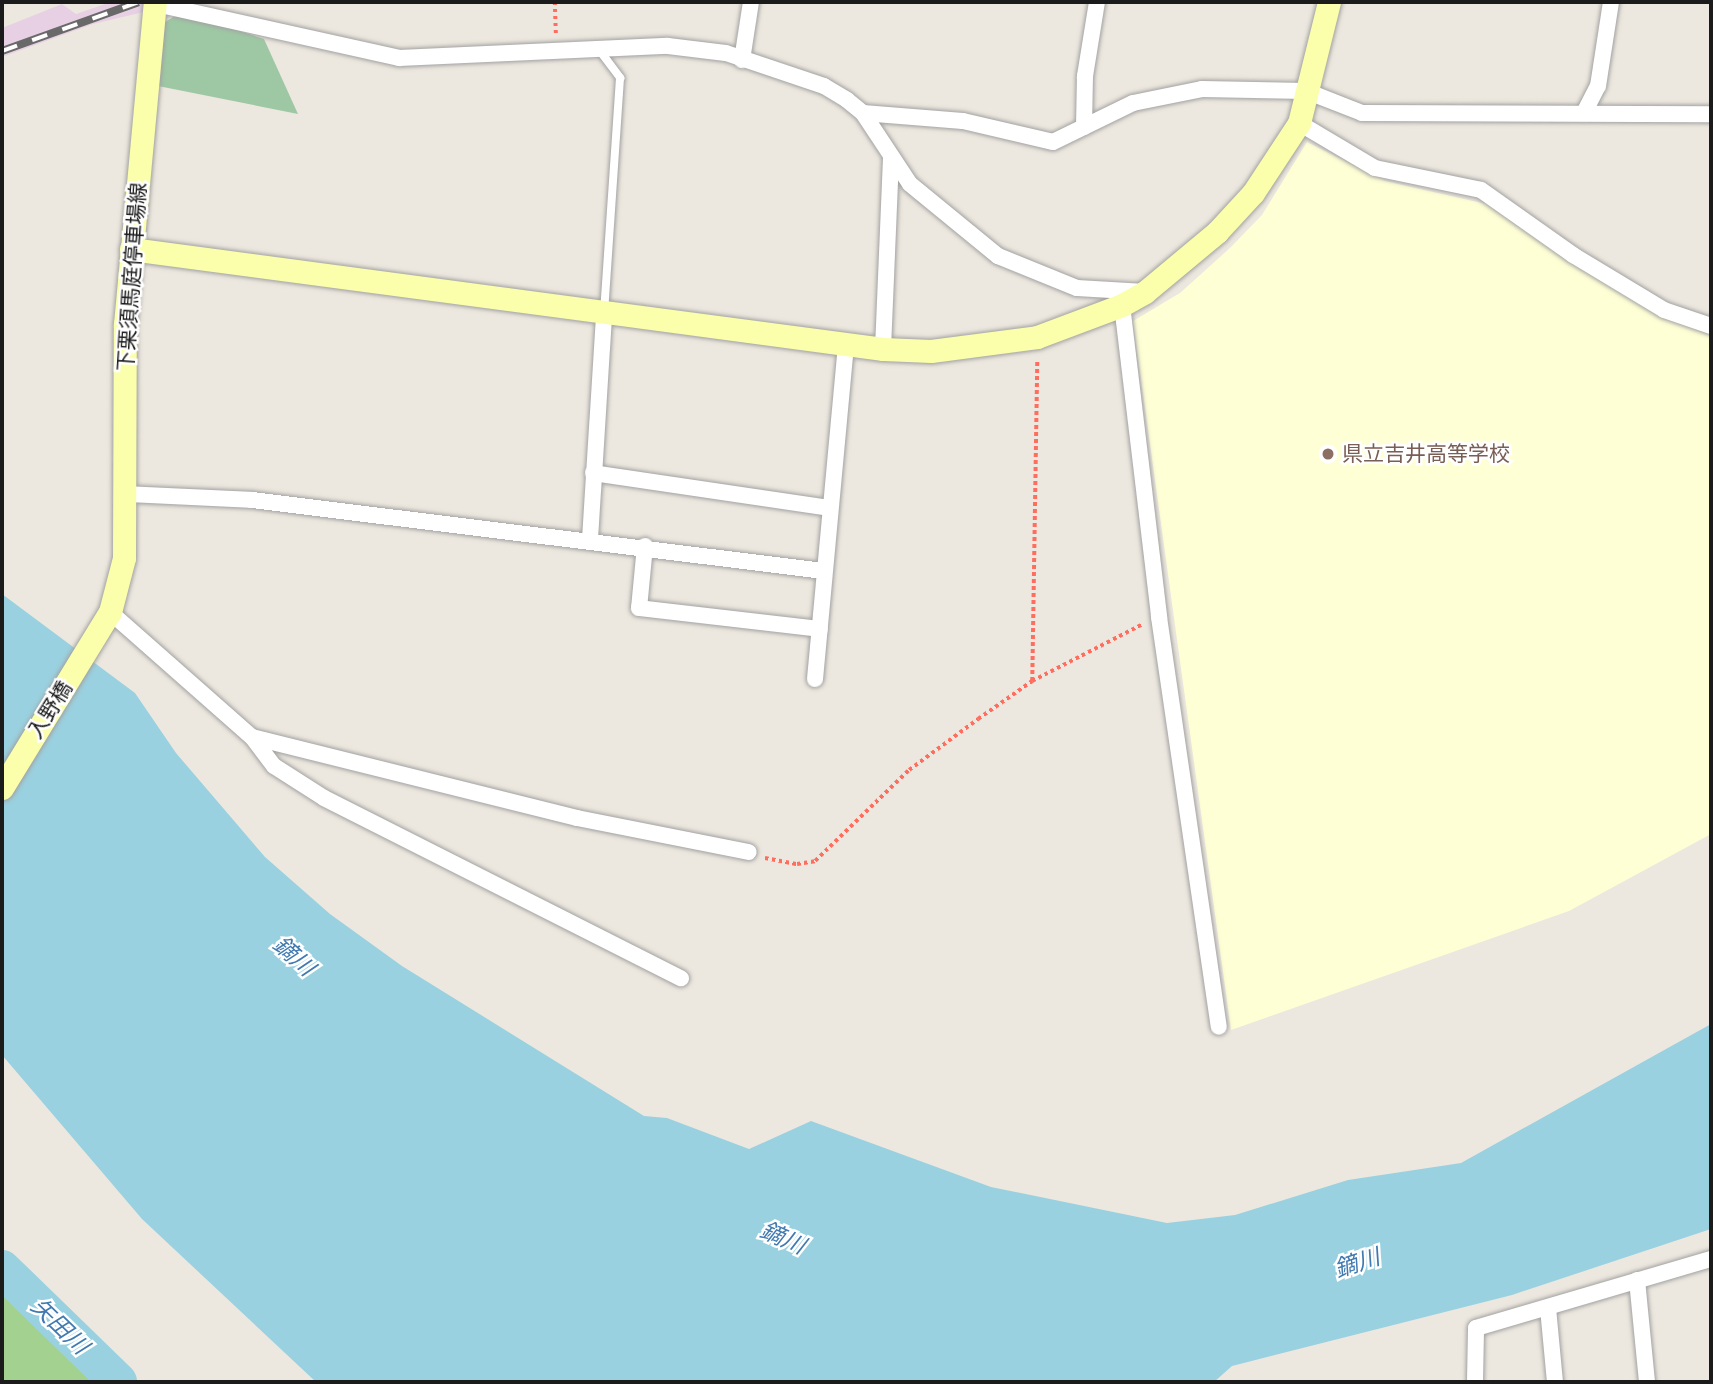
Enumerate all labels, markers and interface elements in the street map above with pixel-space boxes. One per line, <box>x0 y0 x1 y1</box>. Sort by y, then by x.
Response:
street label: 下栗須馬庭停車場線 <box>113 182 151 372</box>
place label: 県立吉井高等学校 <box>1342 441 1510 467</box>
marker: 県立吉井高等学校 <box>1320 446 1336 462</box>
street label: 入野橋 <box>23 677 77 743</box>
water label: 鏑川 <box>268 930 320 982</box>
water label: 鏑川 <box>756 1216 810 1260</box>
water label: 鏑川 <box>1331 1243 1383 1283</box>
water label: 矢田川 <box>26 1292 94 1360</box>

